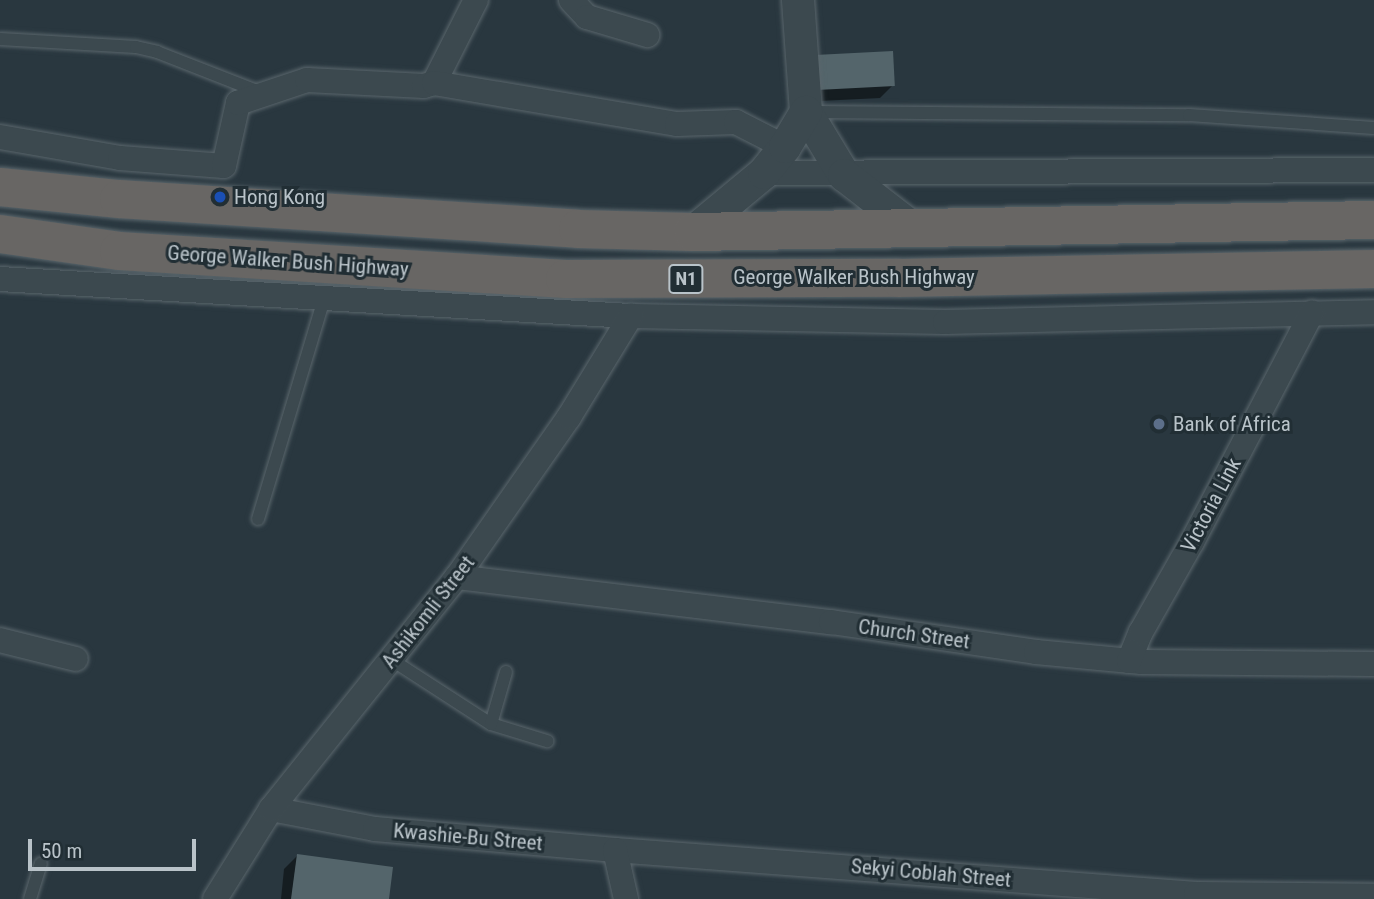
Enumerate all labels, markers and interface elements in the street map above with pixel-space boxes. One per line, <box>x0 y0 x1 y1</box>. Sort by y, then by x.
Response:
place label: Hong Kong <box>234 184 325 210</box>
marker: Hong Kong <box>212 189 228 205</box>
street label: George Walker Bush Highway <box>167 240 409 282</box>
road number: N1 <box>667 264 705 294</box>
street label: George Walker Bush Highway <box>733 264 975 290</box>
place label: Bank of Africa <box>1173 411 1291 437</box>
marker: Bank of Africa <box>1151 416 1167 432</box>
street label: Victoria Link <box>1176 453 1246 557</box>
street label: Ashikomli Street <box>376 551 480 673</box>
street label: Church Street <box>857 614 971 654</box>
street label: Kwashie-Bu Street <box>392 818 544 856</box>
scale bar <box>32 825 200 869</box>
text: 50 m <box>41 839 82 863</box>
street label: Sekyi Coblah Street <box>850 853 1012 893</box>

